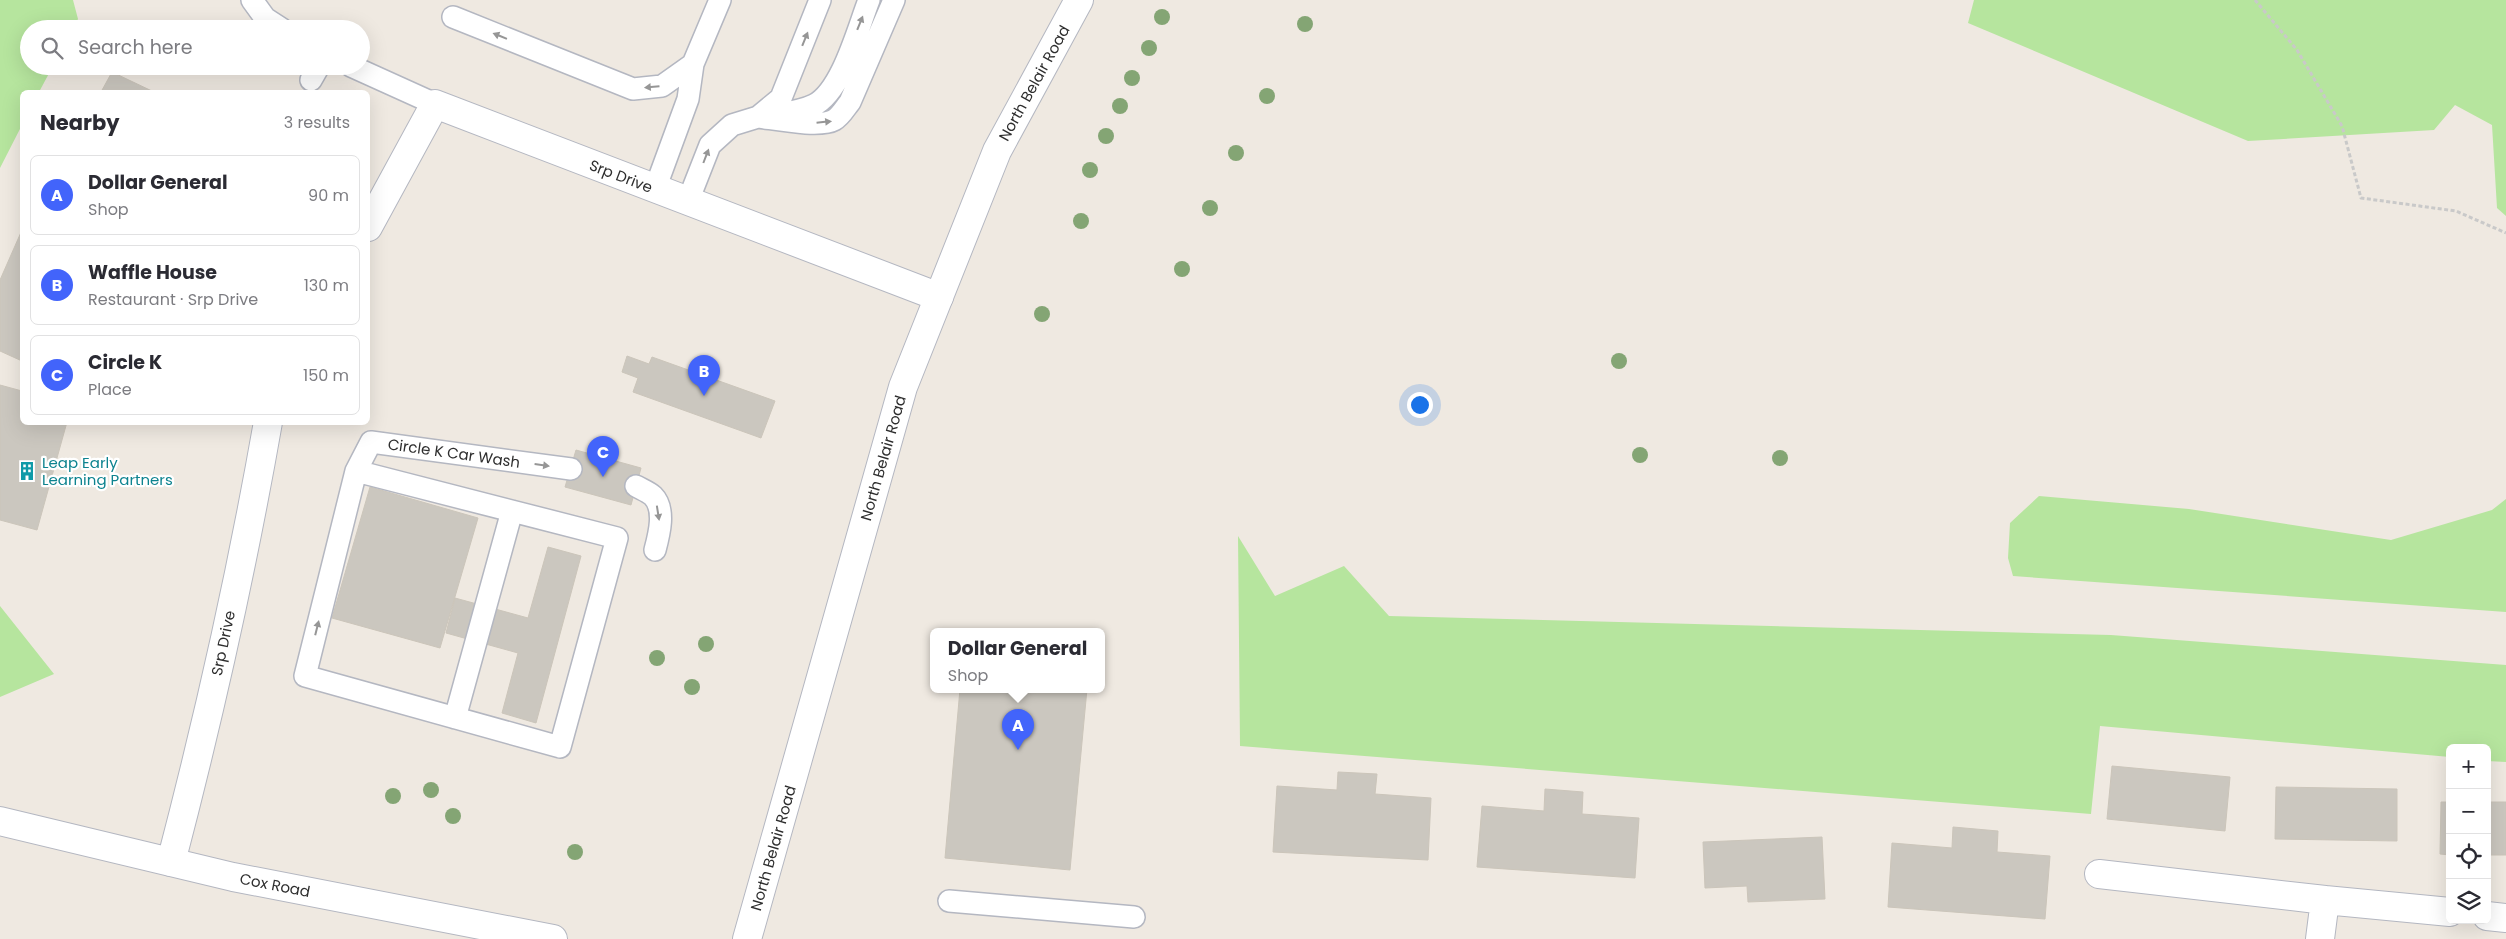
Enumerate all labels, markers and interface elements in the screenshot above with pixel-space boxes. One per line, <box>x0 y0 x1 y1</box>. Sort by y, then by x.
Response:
one-way arrow <box>857 16 865 30</box>
search box <box>20 20 370 75</box>
street label: North Belair Road <box>993 21 1075 145</box>
one-way arrow <box>801 31 809 46</box>
one-way arrow <box>492 32 507 40</box>
icon: search <box>38 34 66 62</box>
text: Search here <box>78 34 192 61</box>
one-way arrow <box>644 84 660 92</box>
text: Nearby <box>40 108 120 137</box>
text: 3 results <box>284 111 350 134</box>
one-way arrow <box>816 117 832 125</box>
one-way arrow <box>702 149 710 163</box>
street label: Srp Drive <box>586 154 656 198</box>
text: Dollar General <box>88 169 228 196</box>
text: A <box>51 184 63 207</box>
text: 90 m <box>308 184 349 207</box>
text: Shop <box>88 198 129 221</box>
text: Waffle House <box>88 259 217 286</box>
text: B <box>52 274 62 297</box>
text: 130 m <box>304 274 349 297</box>
text: Restaurant · Srp Drive <box>88 288 258 311</box>
text: Circle K <box>88 349 162 376</box>
pin: B <box>688 355 720 396</box>
text: C <box>51 364 63 387</box>
text: 150 m <box>303 364 349 387</box>
text: Place <box>88 378 132 401</box>
your location <box>1407 392 1433 418</box>
street label: North Belair Road <box>855 393 911 523</box>
street label: Circle K Car Wash <box>386 433 522 473</box>
pin: C <box>587 436 619 477</box>
place label: Leap Early Learning Partners <box>42 452 173 490</box>
building icon: Leap Early Learning Partners <box>16 460 38 482</box>
one-way arrow <box>535 461 551 469</box>
one-way arrow <box>655 505 663 521</box>
street label: Srp Drive <box>206 608 240 678</box>
one-way arrow <box>313 621 321 636</box>
popup <box>930 628 1105 693</box>
text: Dollar General <box>948 635 1087 662</box>
text: Shop <box>948 664 988 687</box>
pin: A <box>1002 709 1034 750</box>
map controls <box>2446 744 2491 924</box>
button: + <box>2446 744 2491 789</box>
street label: North Belair Road <box>745 783 801 913</box>
button: − <box>2446 789 2491 834</box>
button: locate <box>2446 834 2491 879</box>
street label: Cox Road <box>238 868 312 902</box>
button: layers <box>2446 879 2491 924</box>

